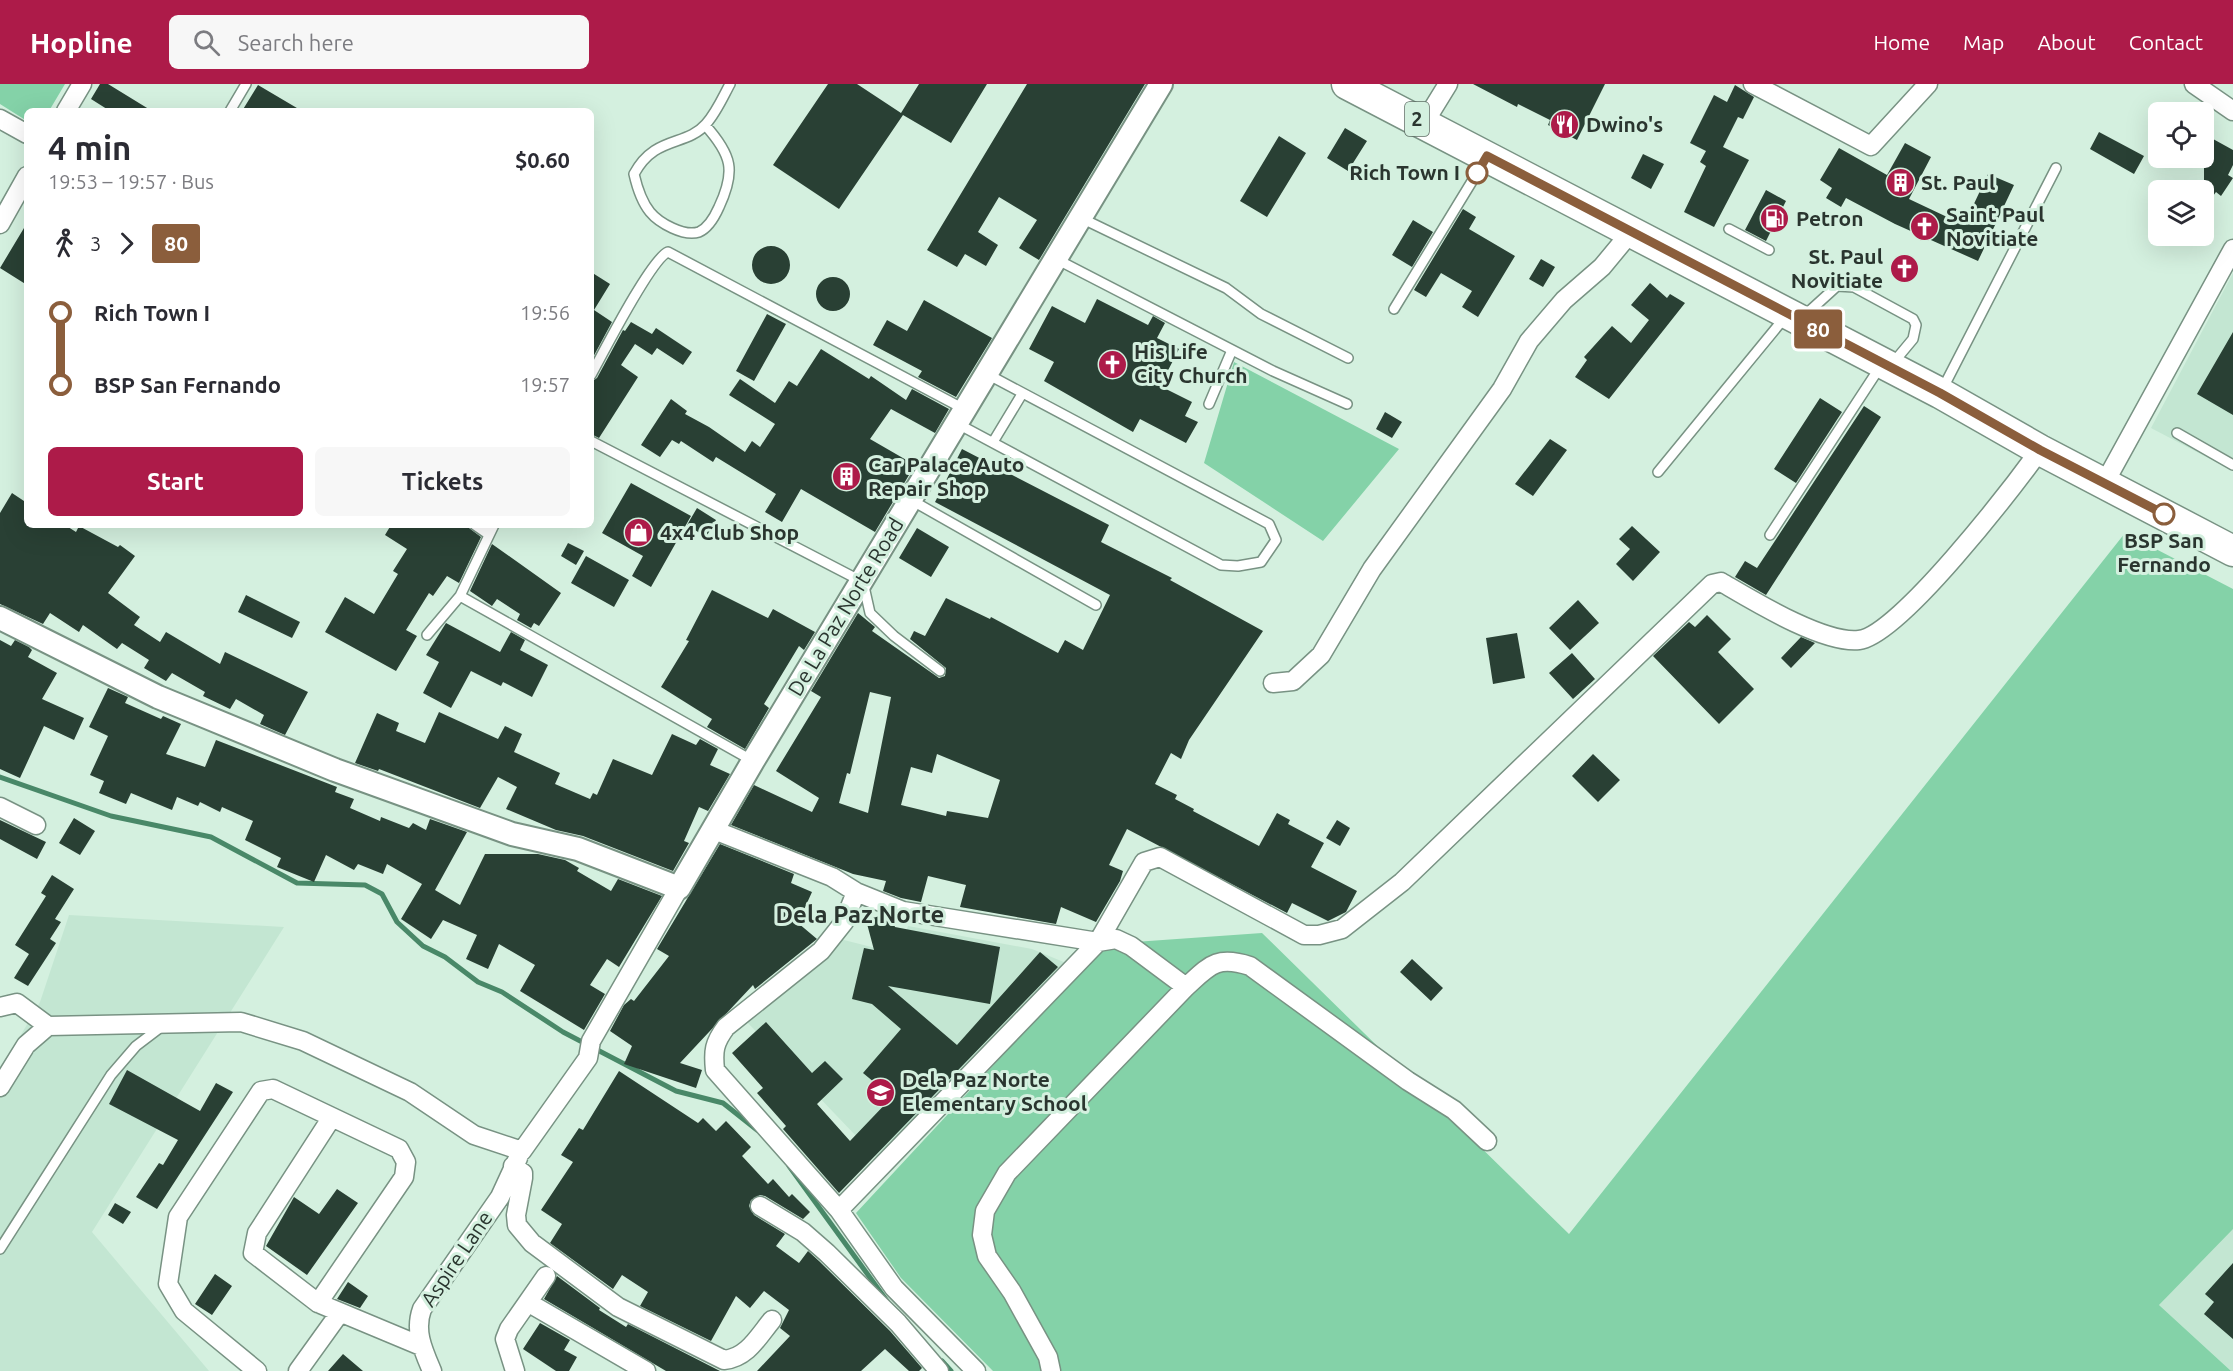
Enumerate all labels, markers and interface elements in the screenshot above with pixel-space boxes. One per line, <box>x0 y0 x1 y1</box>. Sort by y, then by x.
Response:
search box <box>169 15 589 69</box>
icon: search <box>190 26 223 59</box>
text: Hopline <box>30 27 133 58</box>
text: Search here <box>238 30 354 55</box>
text: Home <box>1873 30 1930 54</box>
text: Map <box>1963 30 2004 54</box>
text: About <box>2037 30 2096 54</box>
text: Contact <box>2129 30 2203 54</box>
road number: 2 <box>1405 102 1429 136</box>
map controls <box>2148 102 2214 246</box>
button: locate <box>2148 102 2214 168</box>
restaurant icon: Dwino's <box>1549 109 1581 141</box>
place label: Dwino's <box>1586 112 1663 136</box>
text: 4 min <box>48 129 131 166</box>
text: $0.60 <box>515 147 570 172</box>
place label: Rich Town I <box>1349 160 1460 184</box>
marker: Rich Town I <box>1466 162 1488 184</box>
building icon: St. Paul <box>1884 167 1916 199</box>
text: 19:53 – 19:57 · Bus <box>48 170 214 193</box>
place label: St. Paul <box>1921 170 1995 194</box>
button: layers <box>2148 180 2214 246</box>
place label: Saint Paul Novitiate <box>1946 202 2045 250</box>
fuel station icon: Petron <box>1759 203 1791 235</box>
place label: Petron <box>1796 206 1864 230</box>
church icon: Saint Paul Novitiate <box>1909 211 1941 243</box>
icon: walk <box>48 227 81 260</box>
icon: forward <box>110 227 143 260</box>
text: 80 <box>164 231 188 255</box>
text: 3 <box>90 232 101 255</box>
place label: St. Paul Novitiate <box>1791 244 1883 292</box>
church icon: St. Paul Novitiate <box>1888 253 1920 285</box>
text: Rich Town I <box>94 300 210 325</box>
text: 19:56 <box>520 301 570 324</box>
line badge: 80 <box>1791 310 1845 348</box>
text: 80 <box>1806 317 1830 341</box>
place label: His Life City Church <box>1134 339 1248 387</box>
church icon: His Life City Church <box>1097 348 1129 380</box>
text: BSP San Fernando <box>94 372 281 397</box>
text: 19:57 <box>520 373 570 396</box>
button: Start <box>48 447 303 516</box>
button: Tickets <box>315 447 570 516</box>
place label: Car Palace Auto Repair Shop <box>868 452 1024 500</box>
building icon: Car Palace Auto Repair Shop <box>831 461 863 493</box>
marker: BSP San Fernando <box>2153 503 2175 525</box>
street label: De La Paz Norte Road <box>782 513 908 700</box>
shop icon: 4x4 Club Shop <box>623 517 655 549</box>
place label: 4x4 Club Shop <box>660 520 799 544</box>
place label: BSP San Fernando <box>2117 528 2211 576</box>
district label: Dela Paz Norte <box>776 901 944 928</box>
place label: Dela Paz Norte Elementary School <box>902 1067 1087 1115</box>
school or university icon: Dela Paz Norte Elementary School <box>865 1076 897 1108</box>
street label: Aspire Lane <box>416 1206 497 1311</box>

